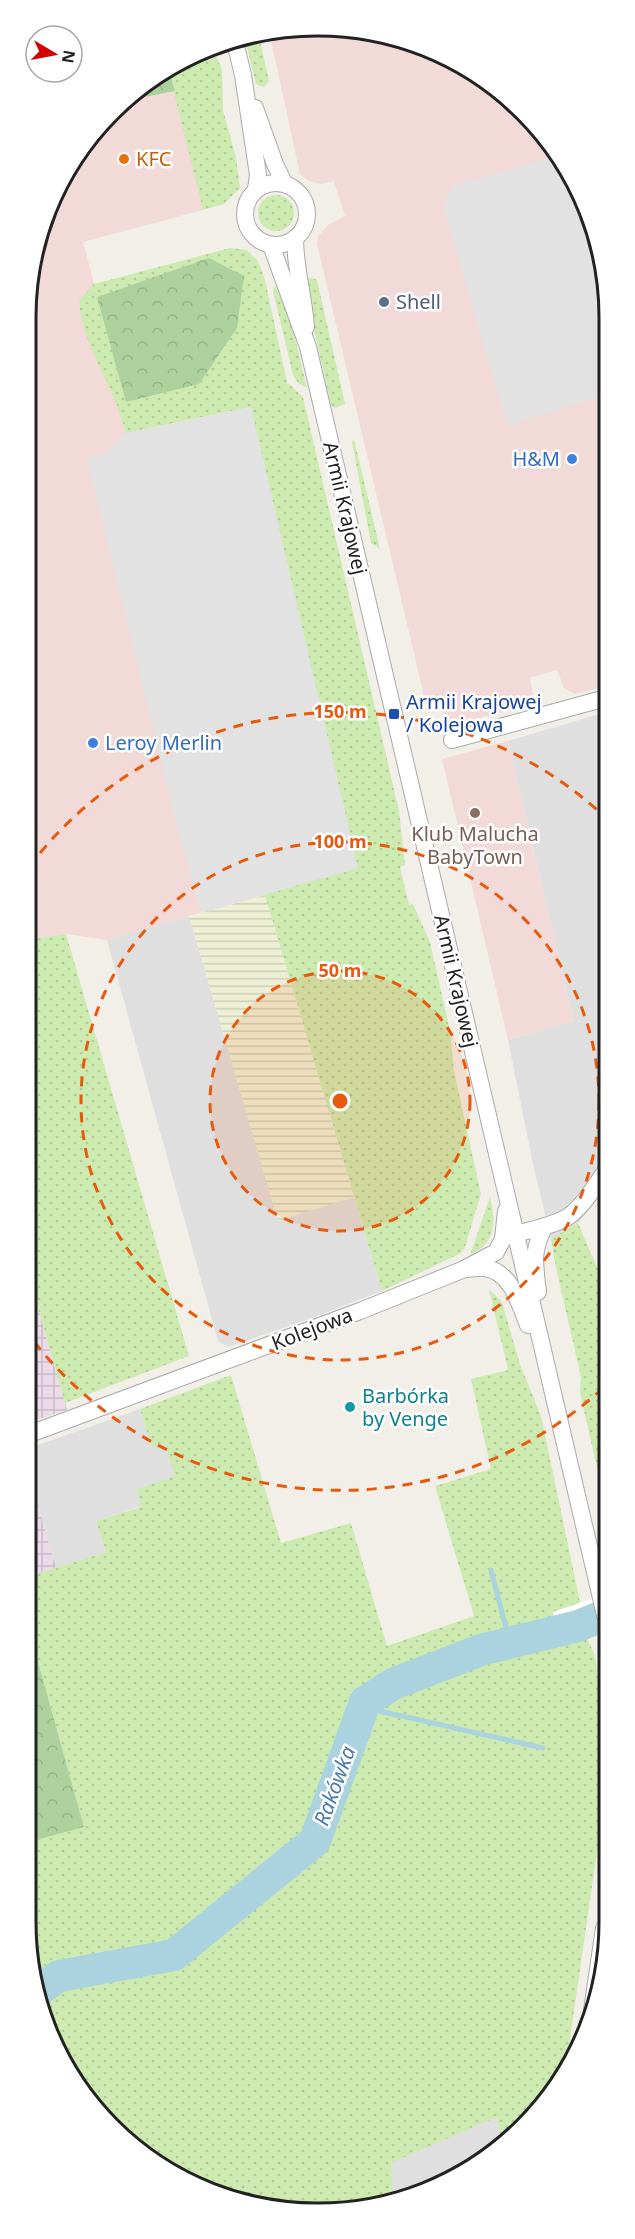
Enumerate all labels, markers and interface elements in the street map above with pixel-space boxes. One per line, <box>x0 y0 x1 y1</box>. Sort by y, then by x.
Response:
north arrow <box>24 24 84 84</box>
text: N <box>57 48 81 65</box>
place label: KFC <box>136 145 172 172</box>
marker: KFC <box>117 152 131 166</box>
place label: Shell <box>396 288 441 315</box>
marker: Shell <box>377 295 391 309</box>
street label: Armii Krajowej <box>317 439 374 577</box>
place label: H&M <box>512 445 560 472</box>
marker: H&M <box>565 452 579 466</box>
place label: Armii Krajowej / Kolejowa <box>406 688 542 738</box>
text: 150 m <box>313 699 367 723</box>
marker: Armii Krajowej / Kolejowa <box>387 707 401 721</box>
place label: Leroy Merlin <box>105 729 222 756</box>
marker: Leroy Merlin <box>86 736 100 750</box>
marker: Klub Malucha BabyTown <box>468 806 482 820</box>
place label: Klub Malucha BabyTown <box>411 820 539 870</box>
text: 100 m <box>313 829 367 853</box>
street label: Armii Krajowej <box>428 912 485 1050</box>
text: 50 m <box>319 958 361 982</box>
centre of rings <box>330 1091 350 1111</box>
street label: Kolejowa <box>267 1301 356 1356</box>
place label: Barbórka by Venge <box>362 1382 449 1432</box>
marker: Barbórka by Venge <box>343 1400 357 1414</box>
water label: Rakówka <box>307 1742 361 1829</box>

